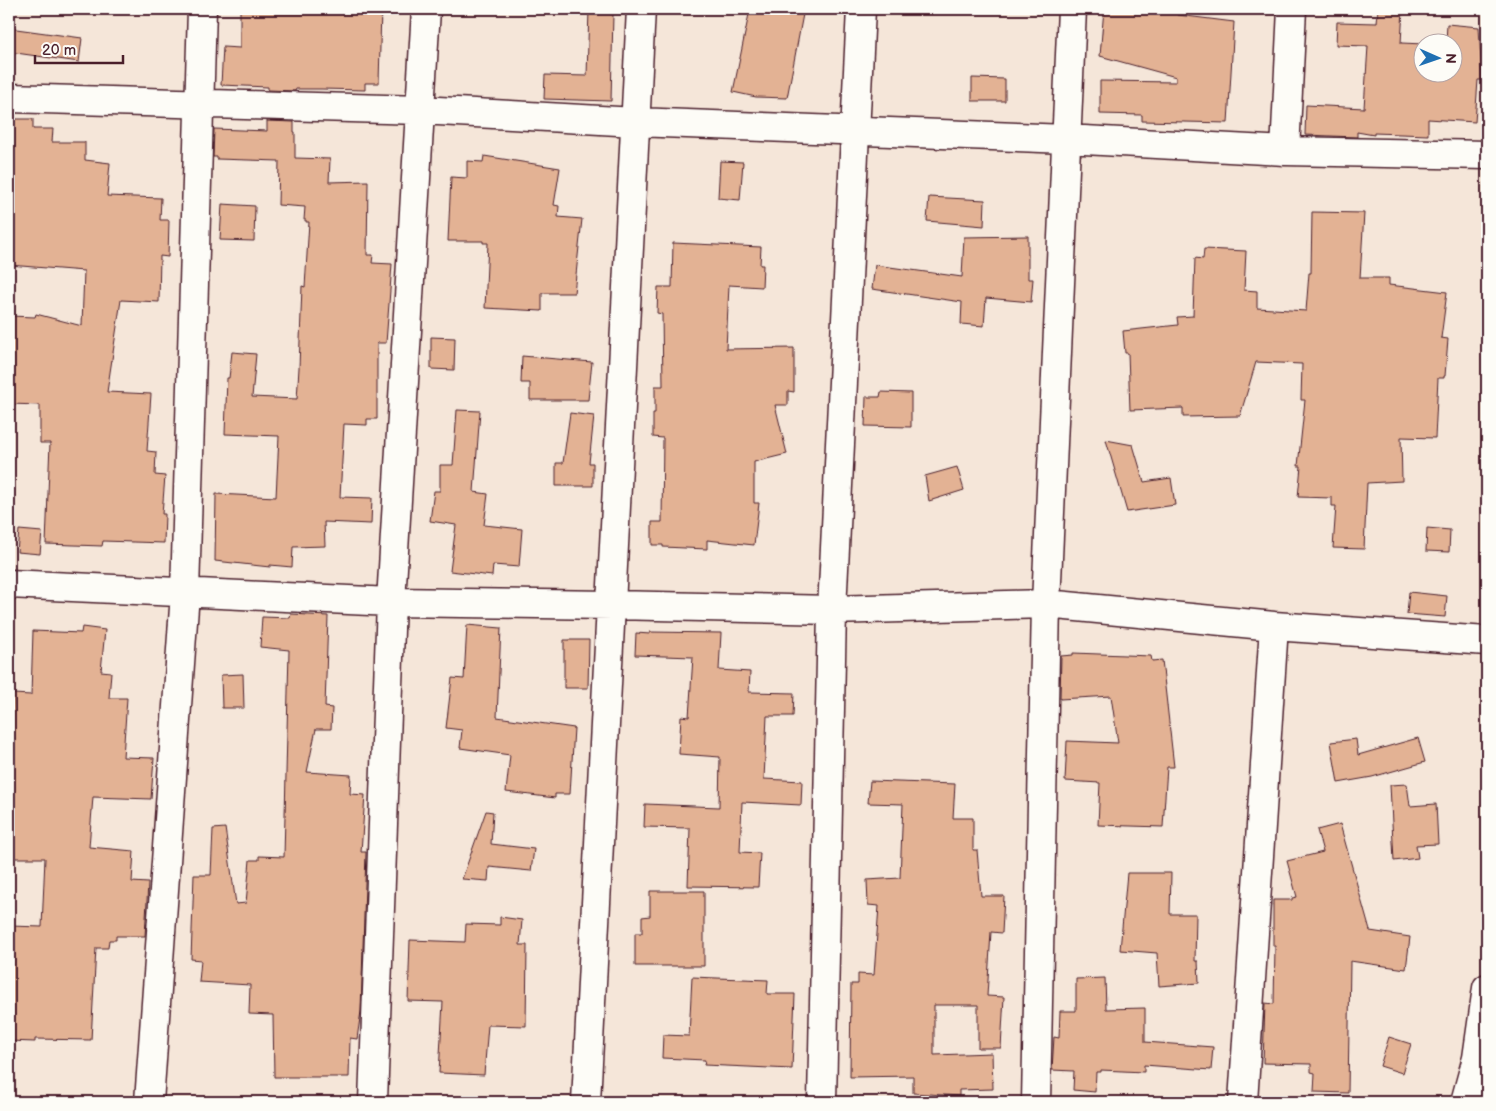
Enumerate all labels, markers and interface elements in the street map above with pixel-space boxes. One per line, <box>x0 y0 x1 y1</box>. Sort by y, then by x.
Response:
scale bar <box>35 32 122 64</box>
north arrow <box>1414 32 1464 82</box>
text: 20 m <box>42 41 76 60</box>
text: N <box>1442 53 1459 64</box>

